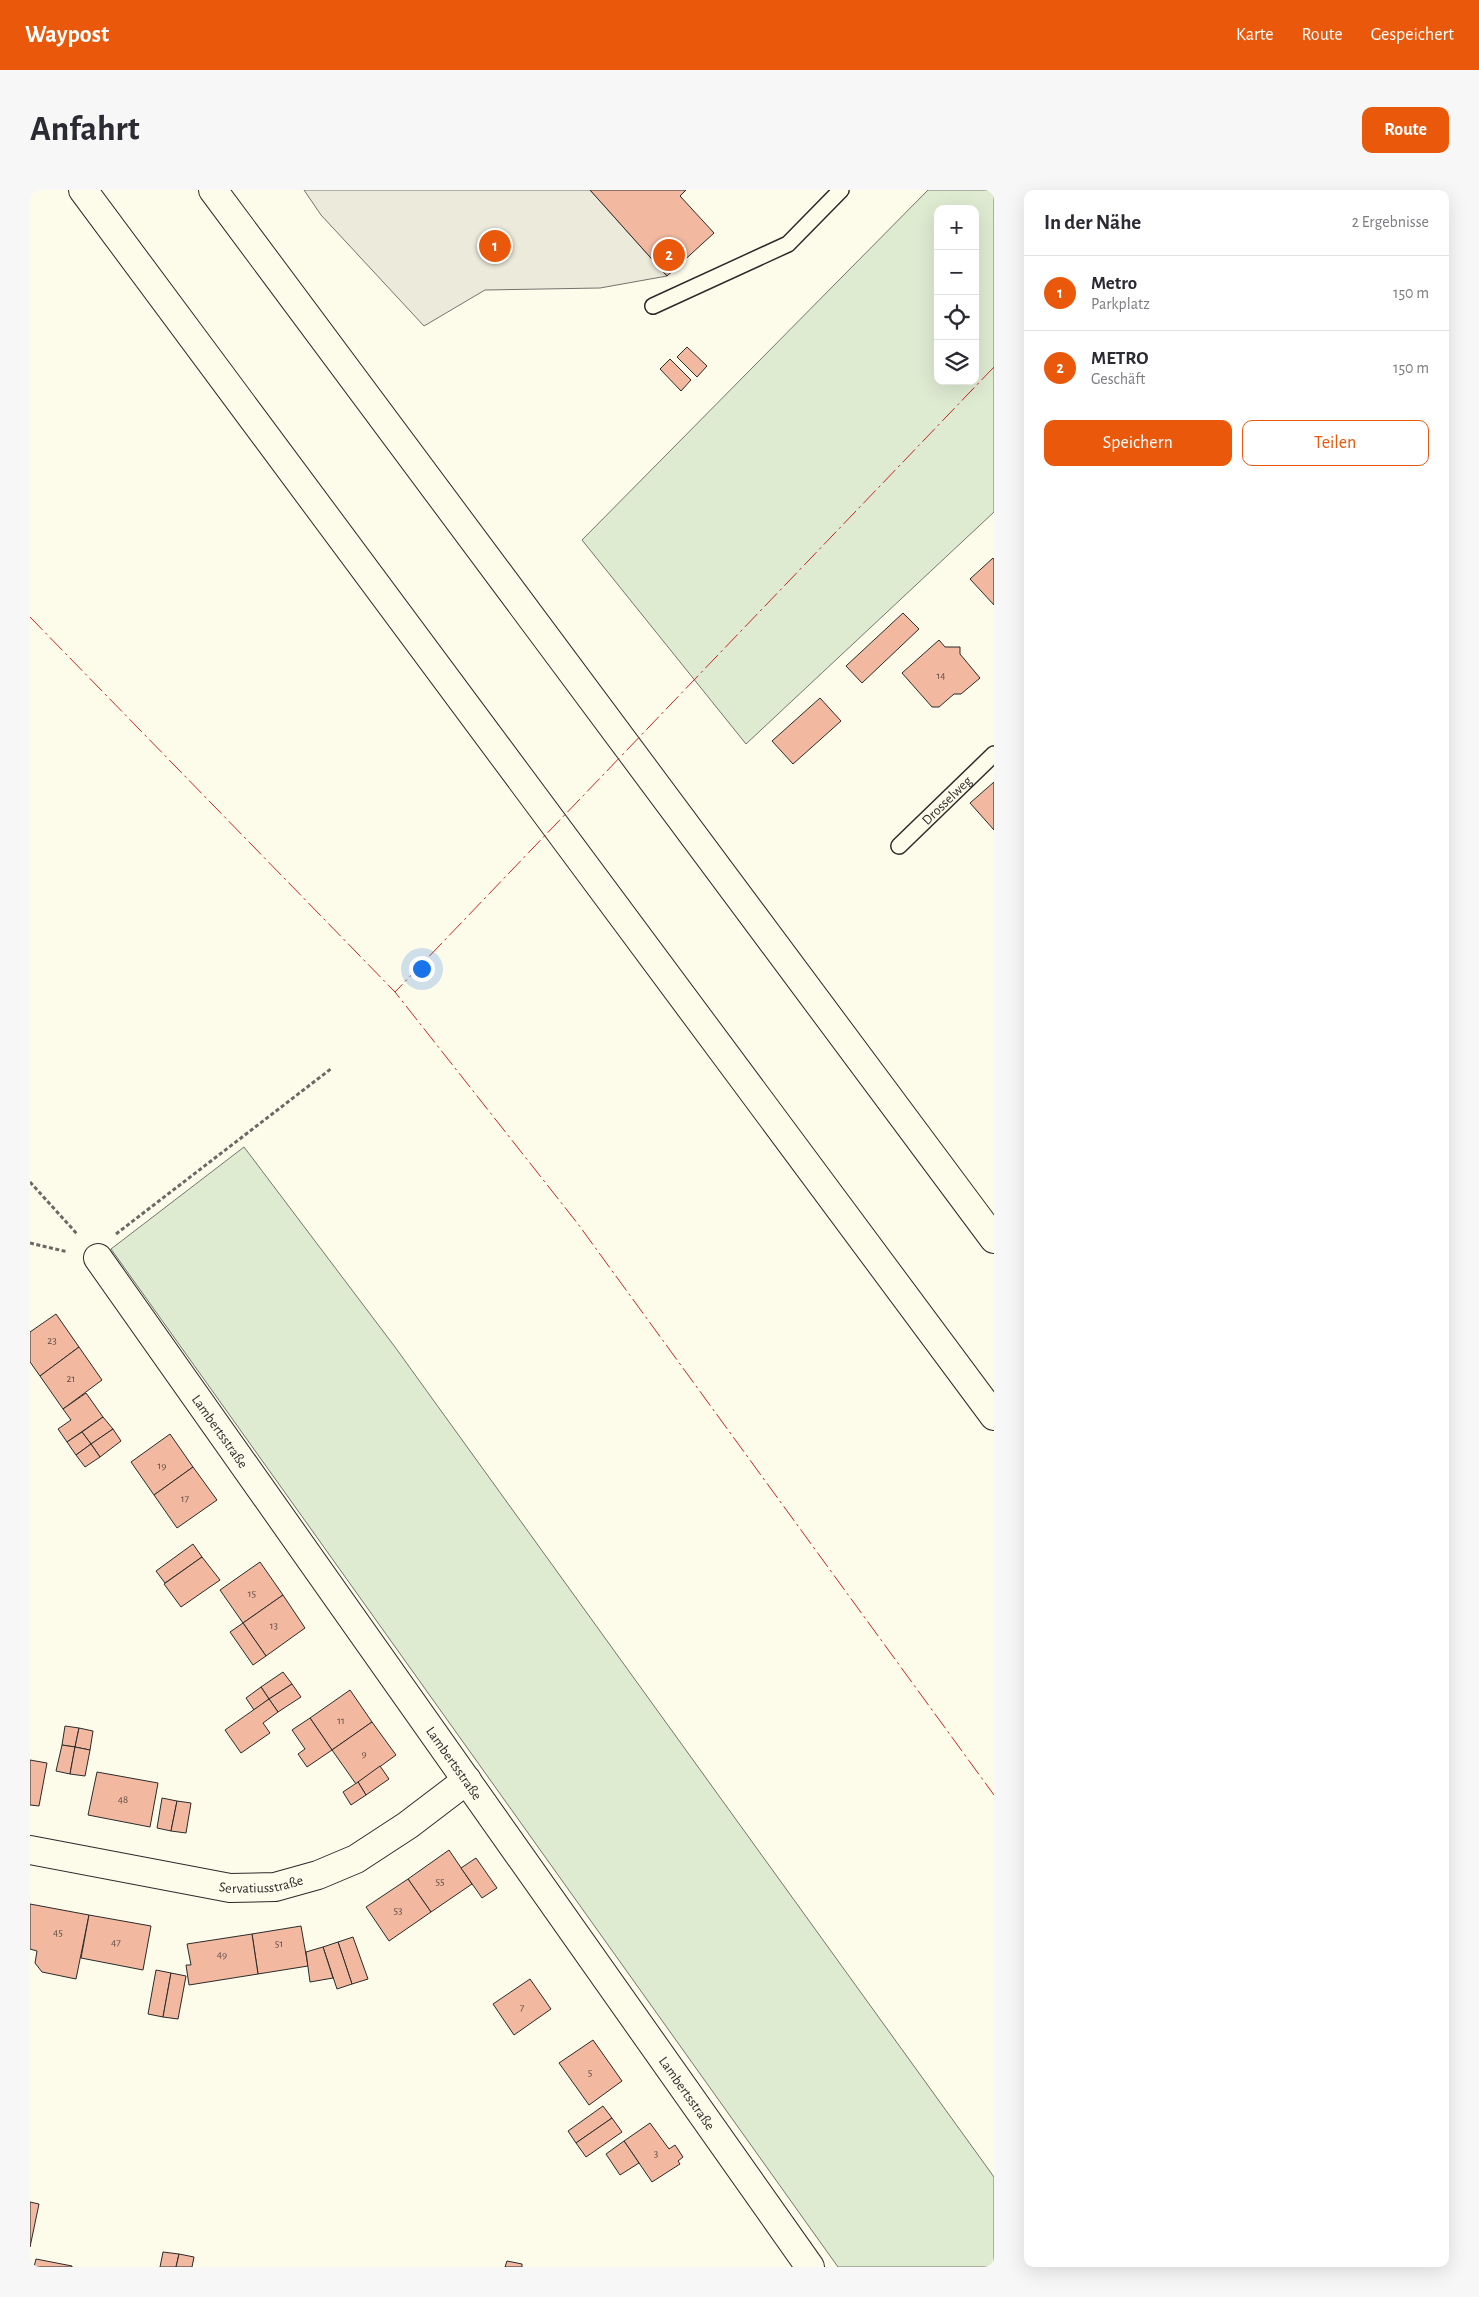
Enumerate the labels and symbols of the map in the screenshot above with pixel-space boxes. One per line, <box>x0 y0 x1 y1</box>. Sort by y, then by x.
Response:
pin: 1 <box>479 227 511 265</box>
pin: 2 <box>653 236 685 274</box>
house number: 14 <box>936 670 946 681</box>
street label: Drosselweg <box>920 774 975 828</box>
your location <box>409 956 435 982</box>
house number: 23 <box>47 1335 57 1346</box>
house number: 21 <box>67 1373 75 1384</box>
street label: Lambertsstraße <box>189 1393 250 1471</box>
house number: 19 <box>158 1460 166 1471</box>
house number: 17 <box>181 1493 190 1504</box>
house number: 15 <box>248 1588 257 1599</box>
house number: 13 <box>270 1620 279 1631</box>
house number: 11 <box>337 1715 345 1726</box>
street label: Lambertsstraße <box>423 1724 484 1803</box>
house number: 9 <box>361 1748 367 1759</box>
house number: 48 <box>118 1794 128 1805</box>
street label: Servatiusstraße <box>218 1874 305 1896</box>
house number: 55 <box>435 1876 445 1887</box>
house number: 53 <box>393 1905 403 1916</box>
house number: 45 <box>53 1927 63 1938</box>
house number: 47 <box>111 1937 121 1948</box>
house number: 51 <box>275 1938 283 1949</box>
house number: 49 <box>217 1949 227 1960</box>
house number: 7 <box>520 2002 525 2013</box>
street label: Lambertsstraße <box>656 2054 717 2133</box>
house number: 5 <box>588 2067 593 2078</box>
house number: 3 <box>654 2148 659 2159</box>

